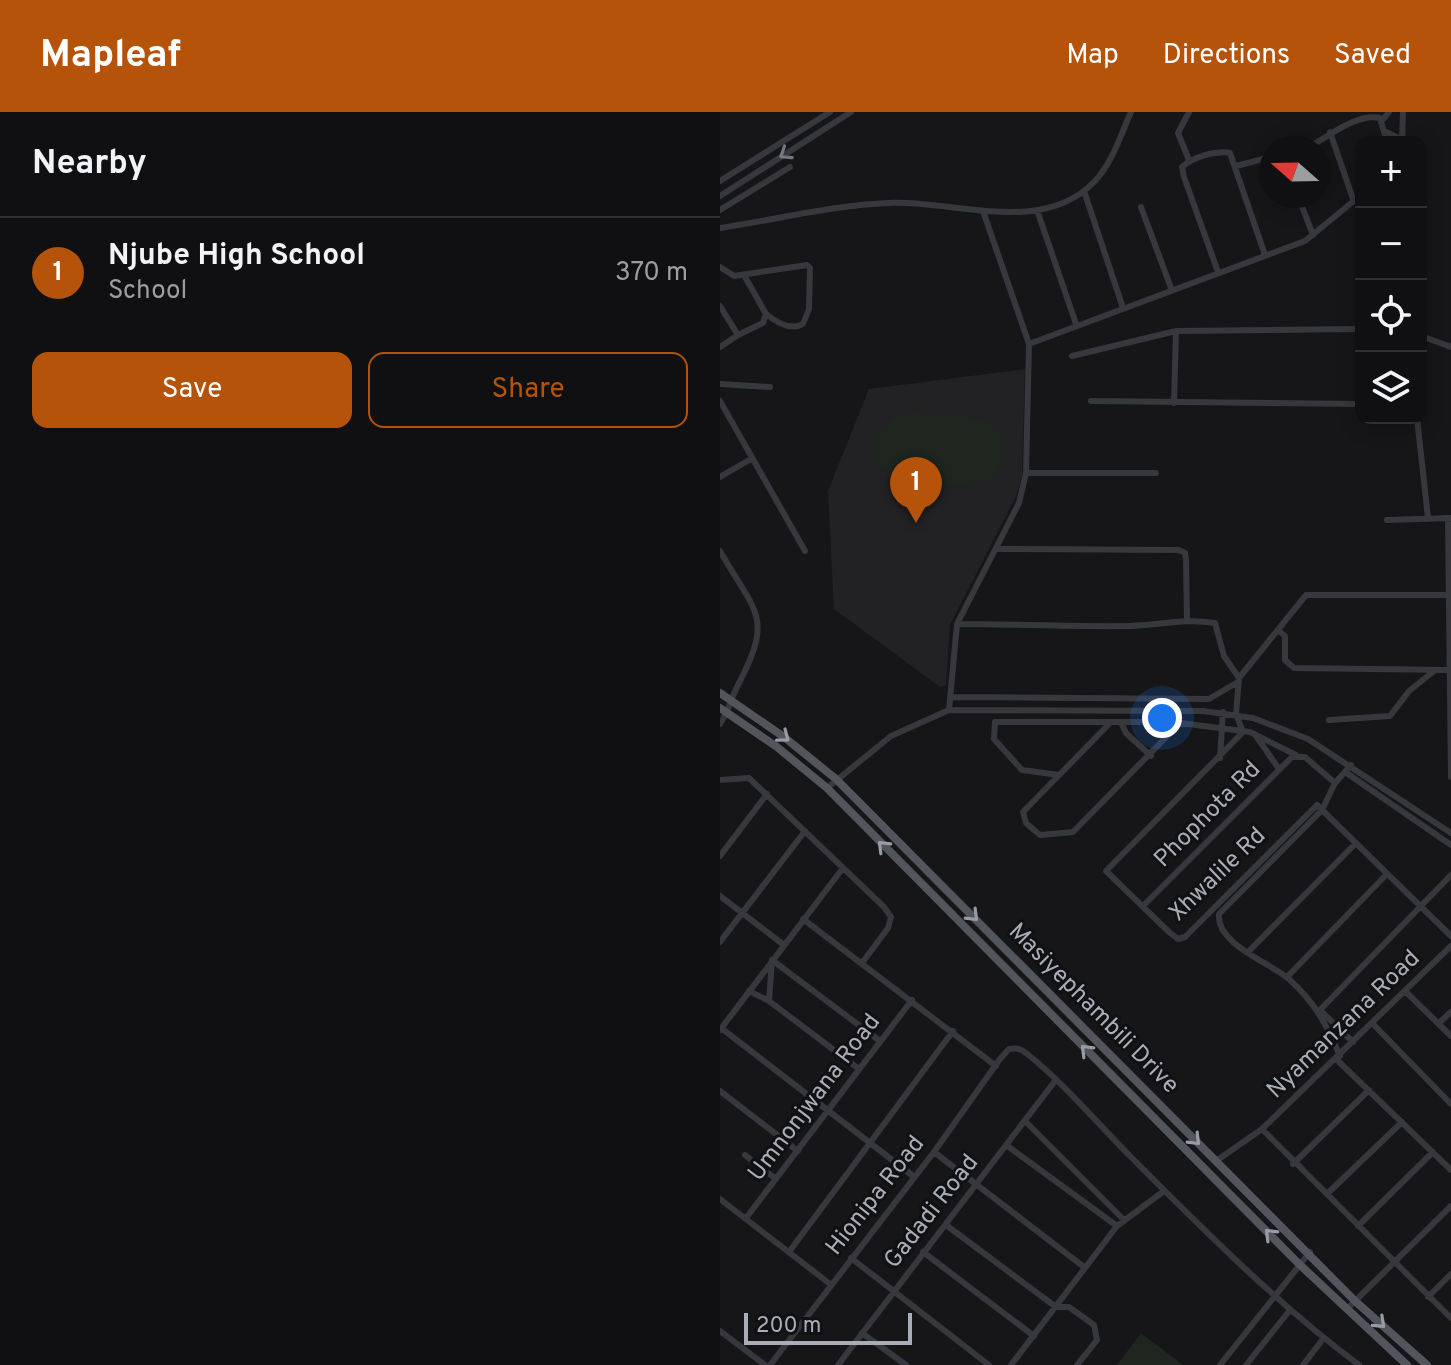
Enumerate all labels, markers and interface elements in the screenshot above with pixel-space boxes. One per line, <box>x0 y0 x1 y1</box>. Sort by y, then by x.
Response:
text: Mapleaf <box>40 32 181 81</box>
text: Map <box>1066 38 1119 74</box>
text: Directions <box>1163 38 1290 74</box>
text: Saved <box>1334 38 1411 74</box>
north arrow <box>1259 136 1331 208</box>
map controls <box>1355 136 1427 424</box>
button: + <box>1355 136 1427 208</box>
text: Nearby <box>32 143 147 186</box>
one-way arrow <box>780 144 794 159</box>
button: − <box>1355 208 1427 280</box>
text: Njube High School <box>108 238 365 275</box>
text: 1 <box>53 257 63 290</box>
text: 370 m <box>615 257 688 290</box>
text: School <box>108 275 187 308</box>
button: locate <box>1355 280 1427 352</box>
button: Save <box>32 352 352 428</box>
button: Share <box>368 352 688 428</box>
button: layers <box>1355 352 1427 424</box>
pin: 1 <box>890 457 942 523</box>
your location <box>1142 698 1182 738</box>
one-way arrow <box>776 727 790 742</box>
street label: Phophota Rd <box>1148 755 1268 875</box>
street label: Xhwalile Rd <box>1163 822 1273 928</box>
one-way arrow <box>878 841 892 855</box>
one-way arrow <box>963 907 978 921</box>
street label: Masiyephambili Drive <box>1001 917 1185 1101</box>
street label: Nyamanzana Road <box>1261 944 1427 1106</box>
street label: Umnonjwana Road <box>742 1008 888 1188</box>
one-way arrow <box>1081 1045 1096 1059</box>
street label: Hionipa Road <box>820 1130 932 1262</box>
one-way arrow <box>1186 1131 1200 1145</box>
street label: Gadadi Road <box>878 1149 986 1275</box>
one-way arrow <box>1265 1229 1279 1243</box>
scale bar <box>744 1309 912 1345</box>
text: 200 m <box>756 1313 821 1340</box>
one-way arrow <box>1370 1314 1385 1328</box>

